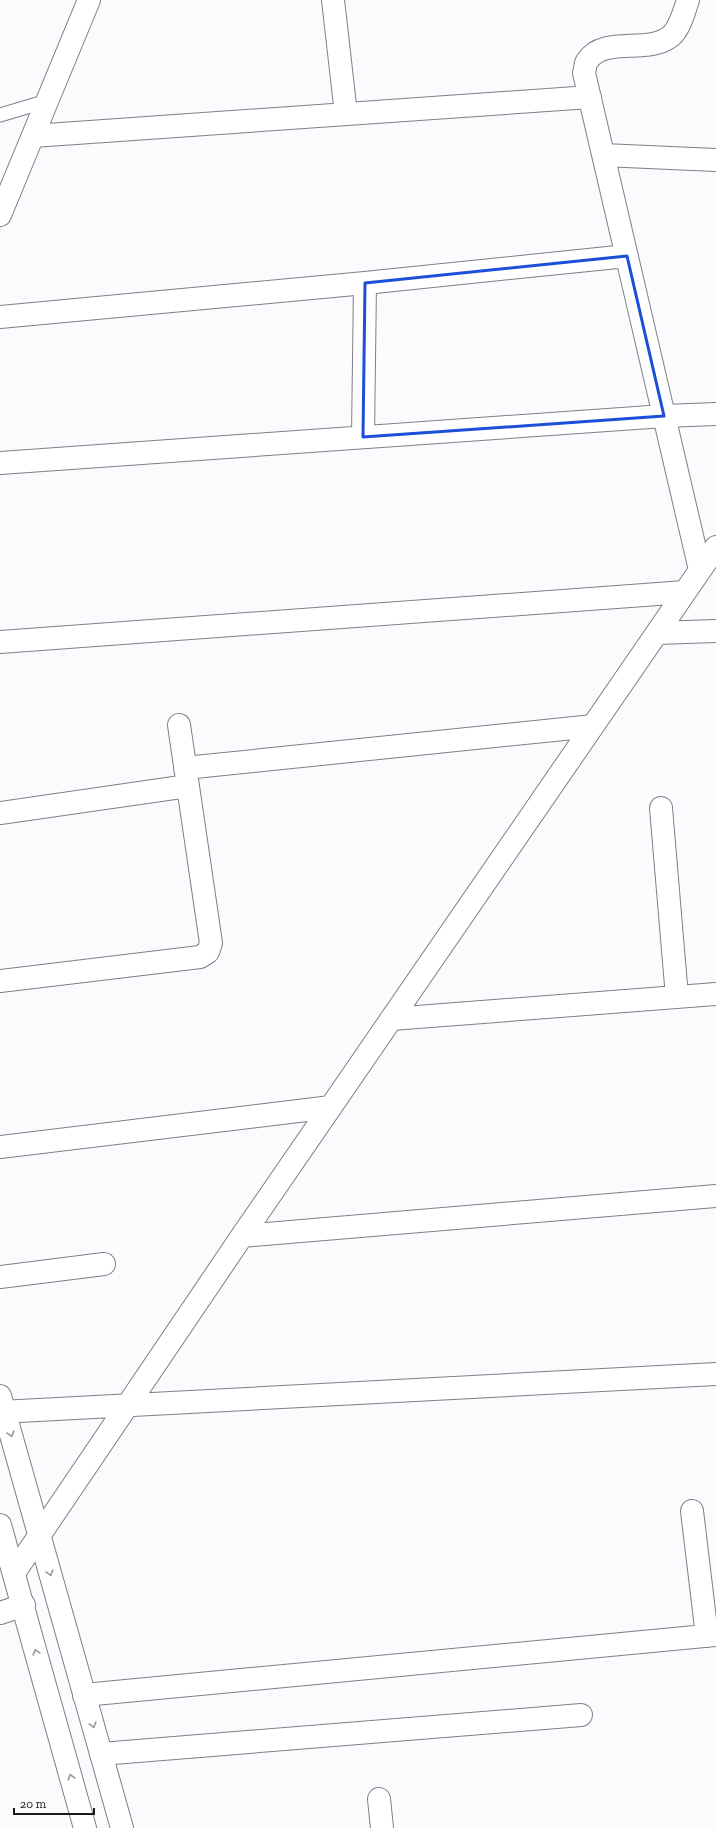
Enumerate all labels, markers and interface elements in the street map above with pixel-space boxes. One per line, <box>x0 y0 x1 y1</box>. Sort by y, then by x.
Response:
one-way arrow <box>6 1431 14 1437</box>
one-way arrow <box>45 1569 54 1576</box>
one-way arrow <box>32 1648 41 1655</box>
one-way arrow <box>88 1721 97 1728</box>
one-way arrow <box>67 1774 76 1781</box>
scale bar <box>14 1790 94 1816</box>
text: 20 m <box>20 1797 47 1811</box>

